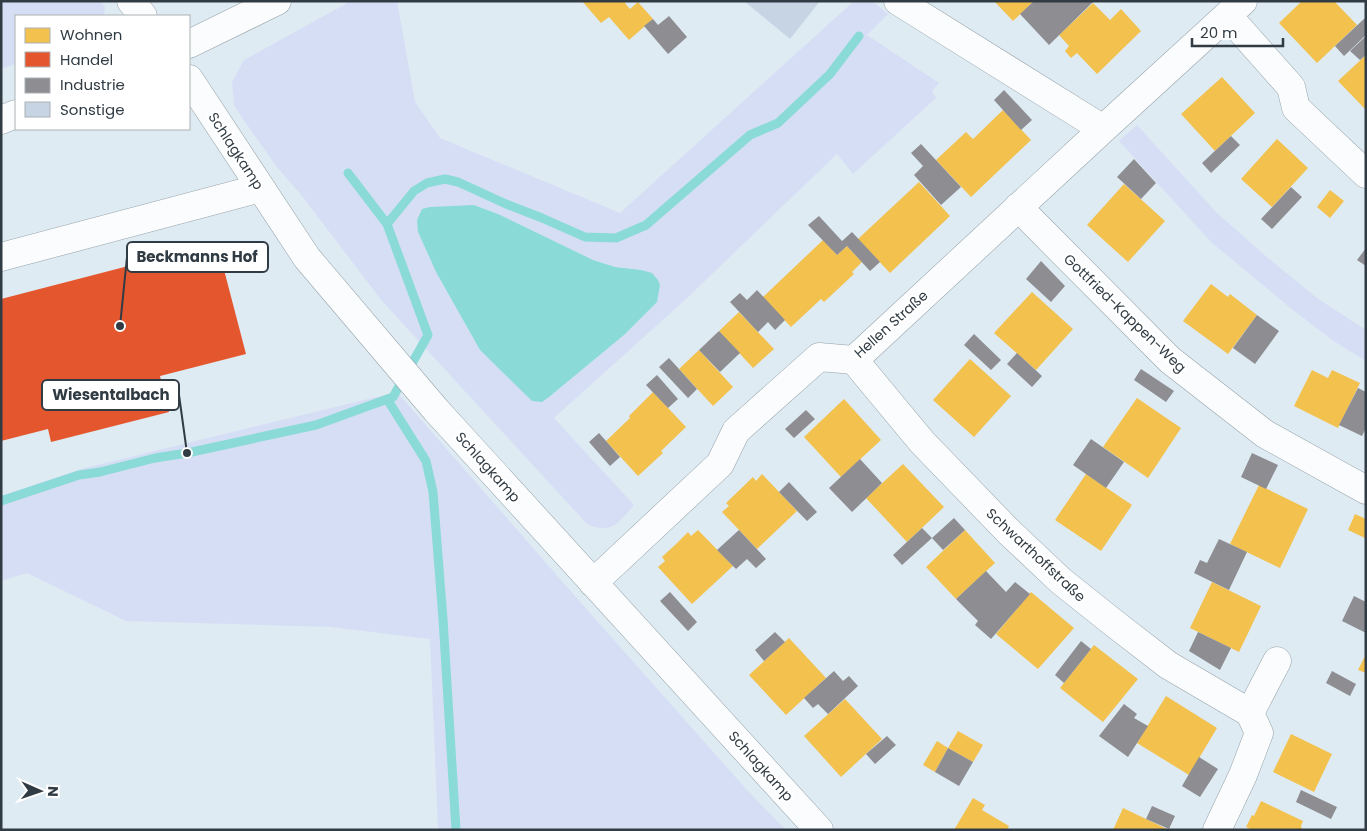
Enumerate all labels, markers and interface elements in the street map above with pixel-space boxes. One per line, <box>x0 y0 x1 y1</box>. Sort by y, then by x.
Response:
legend <box>15 15 190 130</box>
scale bar <box>1192 15 1283 47</box>
text: 20 m <box>1200 22 1238 43</box>
text: Wohnen <box>60 24 122 45</box>
text: Handel <box>60 49 113 70</box>
text: Industrie <box>60 74 125 95</box>
text: Sonstige <box>60 99 124 120</box>
street label: Schlagkamp <box>203 108 269 194</box>
callout: Beckmanns Hof <box>127 242 268 272</box>
text: Beckmanns Hof <box>136 246 258 267</box>
street label: Gottfried-Kappen-Weg <box>1059 249 1191 377</box>
street label: Hellen Straße <box>850 285 932 362</box>
callout: Wiesentalbach <box>42 380 179 410</box>
text: Wiesentalbach <box>52 384 170 405</box>
street label: Schlagkamp <box>451 427 525 507</box>
street label: Schwarthoffstraße <box>982 504 1090 607</box>
street label: Schlagkamp <box>724 726 798 806</box>
north arrow <box>15 766 65 816</box>
text: N <box>43 786 63 797</box>

